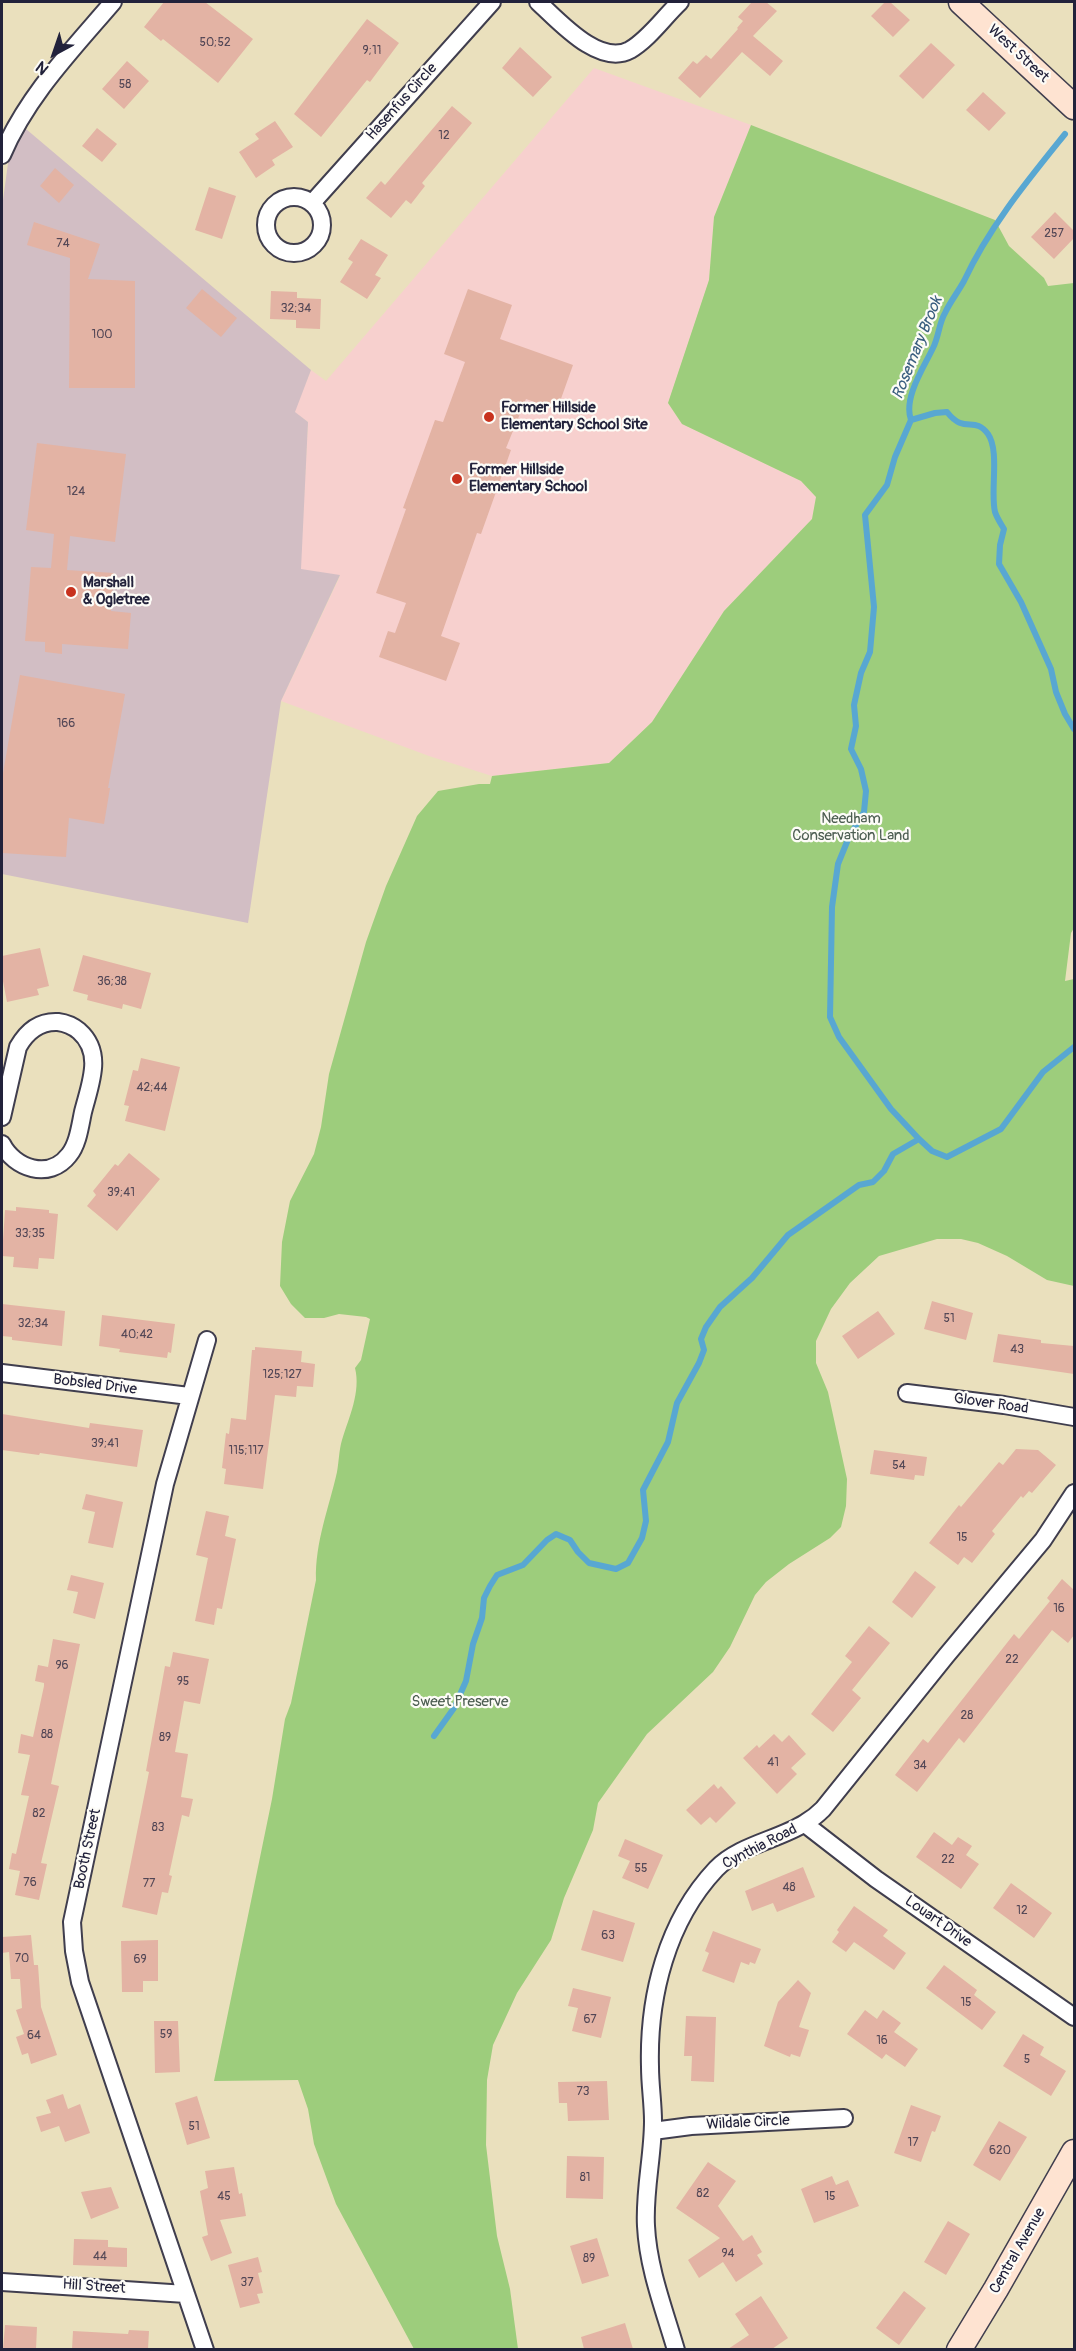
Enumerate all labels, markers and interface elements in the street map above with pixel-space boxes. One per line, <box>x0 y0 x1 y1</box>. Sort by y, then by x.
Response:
street label: West Street <box>984 21 1052 87</box>
north arrow <box>24 24 84 84</box>
house number: 50;52 <box>199 36 231 50</box>
house number: 9;11 <box>363 44 381 58</box>
text: N <box>32 57 53 79</box>
street label: Hasenfus Circle <box>363 60 441 144</box>
house number: 58 <box>119 78 131 92</box>
house number: 12 <box>438 129 450 143</box>
house number: 257 <box>1044 227 1064 241</box>
house number: 74 <box>56 237 70 251</box>
water label: Rosemary Brook <box>889 294 947 402</box>
house number: 32;34 <box>281 302 311 316</box>
house number: 100 <box>91 328 113 342</box>
place label: Former Hillside Elementary School Site <box>501 399 648 434</box>
marker: Former Hillside Elementary School Site <box>482 410 496 424</box>
place label: Former Hillside Elementary School <box>469 461 587 496</box>
marker: Former Hillside Elementary School <box>450 472 464 486</box>
house number: 124 <box>67 485 85 499</box>
place label: Marshall & Ogletree <box>83 574 150 609</box>
marker: Marshall & Ogletree <box>64 585 78 599</box>
house number: 166 <box>57 717 75 731</box>
park label: Needham Conservation Land <box>792 810 910 845</box>
house number: 36;38 <box>97 975 127 989</box>
house number: 42;44 <box>137 1081 167 1095</box>
house number: 39;41 <box>107 1186 135 1200</box>
house number: 33;35 <box>15 1227 45 1241</box>
house number: 51 <box>943 1312 955 1326</box>
house number: 32;34 <box>18 1317 48 1331</box>
house number: 40;42 <box>121 1328 153 1342</box>
house number: 43 <box>1010 1343 1024 1357</box>
house number: 125;127 <box>263 1368 301 1382</box>
street label: Bobsled Drive <box>52 1371 138 1399</box>
street label: Glover Road <box>952 1390 1030 1418</box>
house number: 39;41 <box>91 1437 119 1451</box>
house number: 115;117 <box>229 1444 263 1458</box>
house number: 54 <box>892 1459 906 1473</box>
house number: 15 <box>956 1531 968 1545</box>
house number: 16 <box>1053 1602 1065 1616</box>
house number: 22 <box>1005 1653 1019 1667</box>
house number: 96 <box>55 1659 69 1673</box>
house number: 95 <box>177 1675 189 1689</box>
park label: Sweet Preserve <box>412 1693 508 1711</box>
house number: 28 <box>961 1709 973 1723</box>
house number: 88 <box>41 1728 53 1742</box>
house number: 89 <box>159 1731 171 1745</box>
house number: 41 <box>767 1756 779 1770</box>
house number: 34 <box>913 1759 927 1773</box>
house number: 82 <box>33 1807 45 1821</box>
street label: Booth Street <box>71 1807 105 1891</box>
house number: 83 <box>152 1821 164 1835</box>
street label: Cynthia Road <box>720 1821 800 1873</box>
house number: 22 <box>941 1853 955 1867</box>
house number: 55 <box>634 1862 648 1876</box>
house number: 76 <box>23 1876 37 1890</box>
house number: 77 <box>143 1877 155 1891</box>
house number: 48 <box>782 1881 796 1895</box>
street label: Louart Drive <box>901 1892 975 1952</box>
house number: 12 <box>1016 1904 1028 1918</box>
house number: 63 <box>601 1929 615 1943</box>
house number: 70 <box>15 1952 29 1966</box>
house number: 69 <box>133 1953 147 1967</box>
house number: 15 <box>960 1996 972 2010</box>
house number: 67 <box>583 2013 597 2027</box>
house number: 59 <box>160 2028 172 2042</box>
house number: 64 <box>27 2029 41 2043</box>
house number: 16 <box>876 2034 888 2048</box>
house number: 5 <box>1024 2053 1030 2067</box>
house number: 73 <box>576 2085 590 2099</box>
street label: Wildale Circle <box>706 2112 790 2134</box>
house number: 51 <box>188 2120 200 2134</box>
house number: 17 <box>907 2136 919 2150</box>
house number: 620 <box>989 2144 1011 2158</box>
house number: 81 <box>580 2171 590 2185</box>
house number: 82 <box>697 2187 709 2201</box>
house number: 45 <box>217 2190 231 2204</box>
house number: 15 <box>824 2190 836 2204</box>
street label: Central Avenue <box>986 2205 1050 2297</box>
house number: 94 <box>721 2247 735 2261</box>
house number: 44 <box>93 2250 107 2264</box>
house number: 89 <box>583 2252 595 2266</box>
street label: Hill Street <box>62 2276 126 2298</box>
house number: 37 <box>240 2276 254 2290</box>

